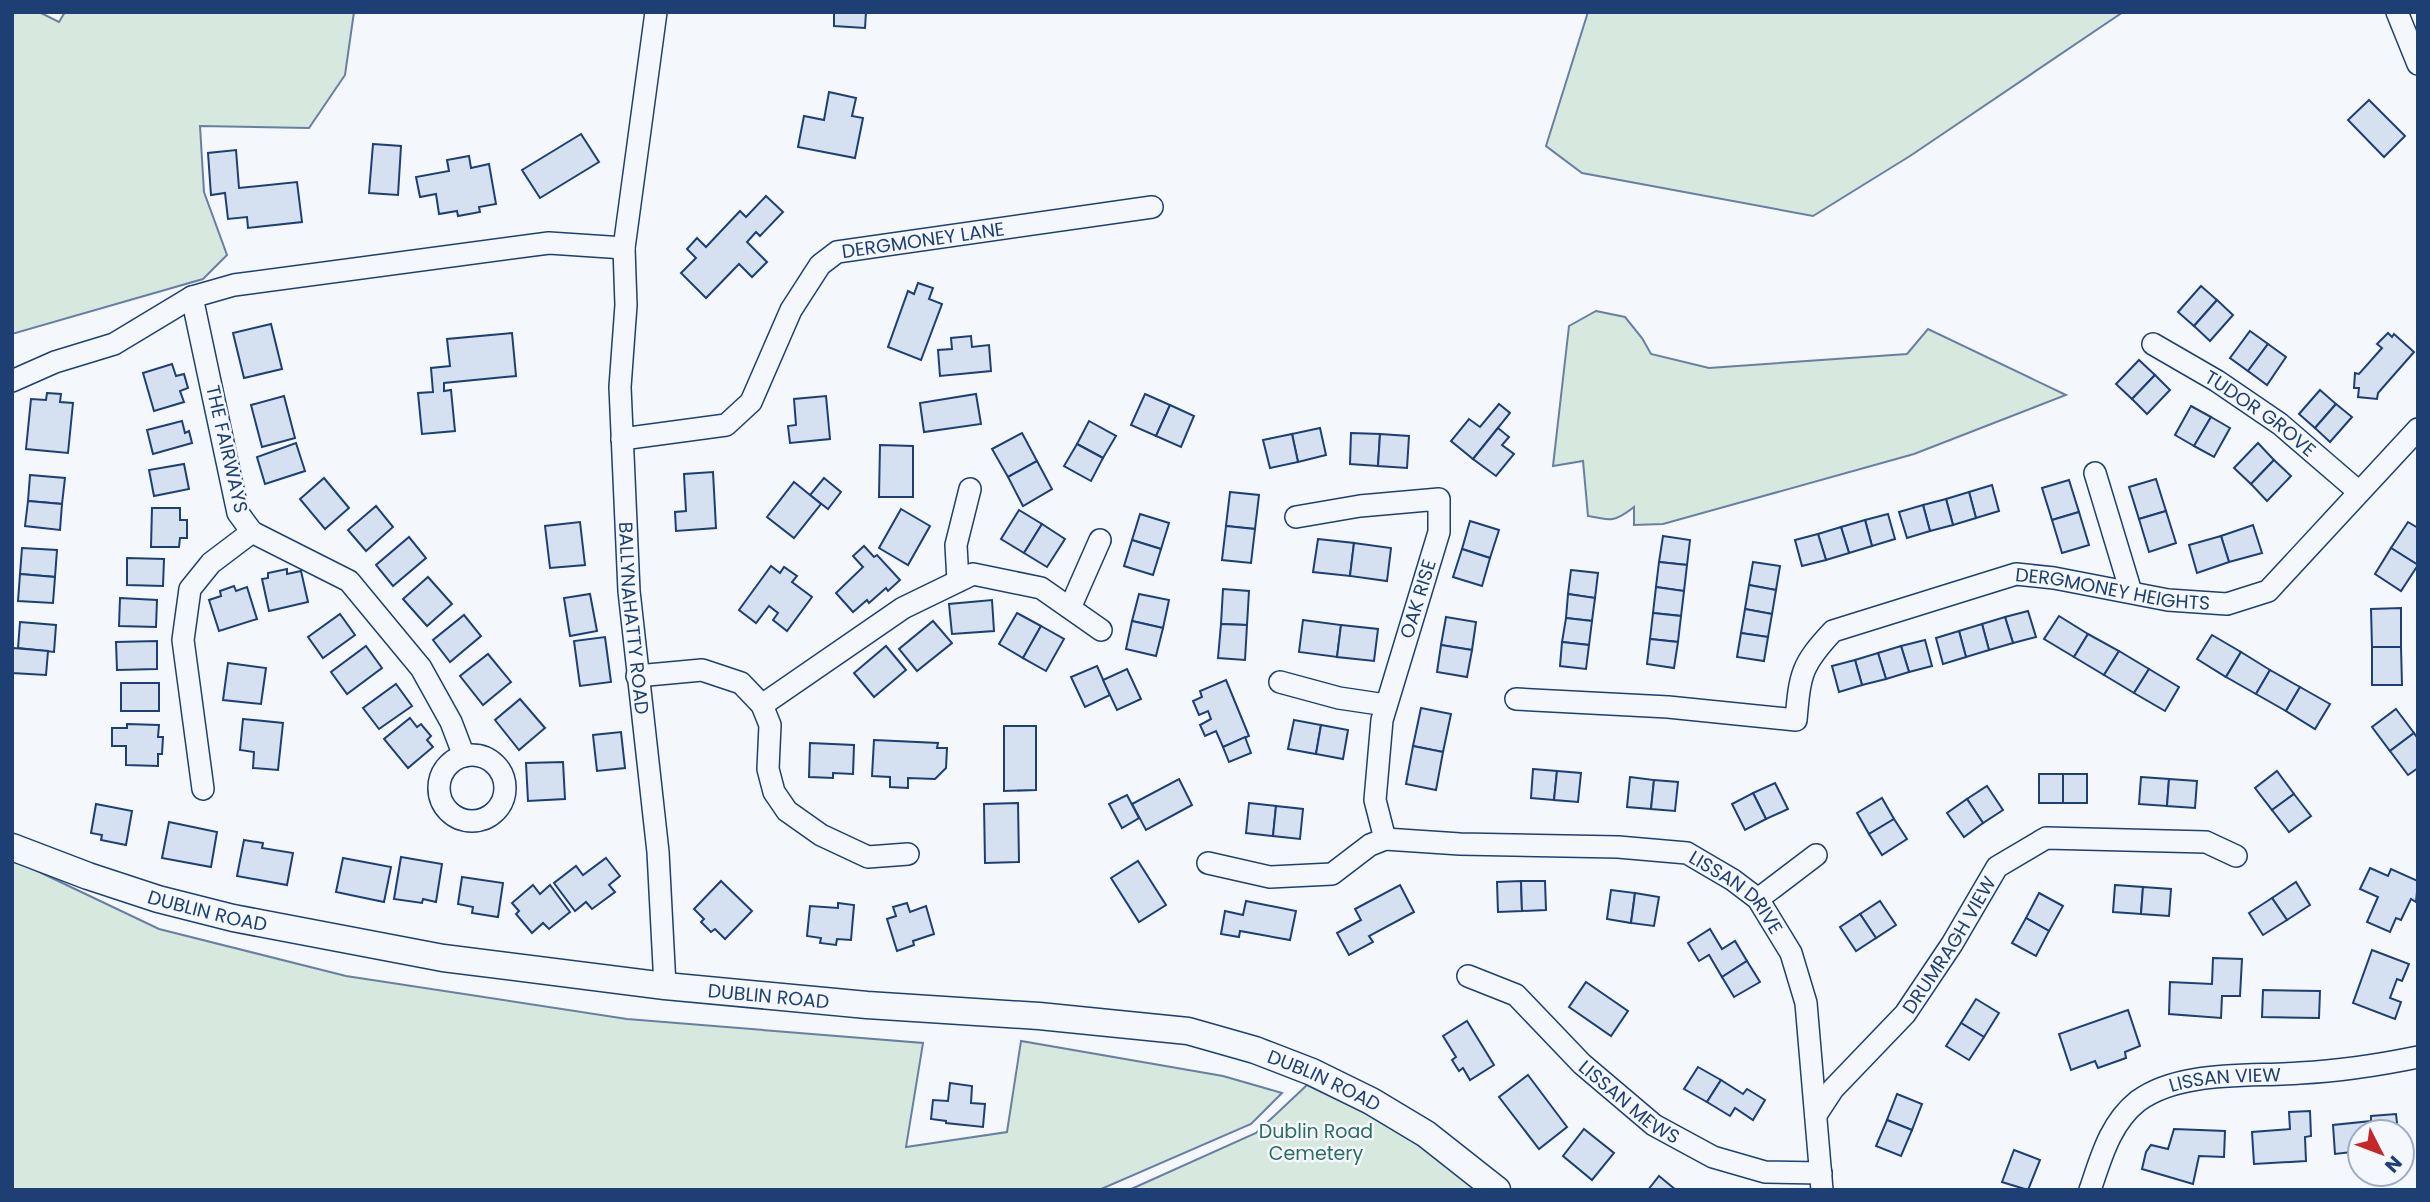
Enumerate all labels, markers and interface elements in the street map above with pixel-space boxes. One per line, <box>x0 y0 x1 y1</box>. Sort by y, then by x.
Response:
street label: DERGMONEY LANE <box>840 215 1006 265</box>
street label: TUDOR GROVE <box>2200 363 2322 463</box>
street label: THE FAIRWAYS <box>199 382 255 516</box>
street label: BALLYNAHATTY ROAD <box>612 521 656 716</box>
street label: OAK RISE <box>1393 556 1443 642</box>
street label: DERGMONEY HEIGHTS <box>2014 561 2211 616</box>
street label: LISSAN DRIVE <box>1684 844 1790 939</box>
street label: DRUMRAGH VIEW <box>1896 871 2002 1019</box>
street label: DUBLIN ROAD <box>144 883 270 938</box>
street label: DUBLIN ROAD <box>707 977 831 1015</box>
street label: DUBLIN ROAD <box>1264 1043 1386 1118</box>
street label: LISSAN MEWS <box>1573 1054 1685 1150</box>
street label: LISSAN VIEW <box>2166 1061 2282 1098</box>
park label: Dublin Road Cemetery <box>1259 1118 1373 1167</box>
north arrow <box>2346 1118 2416 1188</box>
text: N <box>2378 1150 2408 1178</box>

